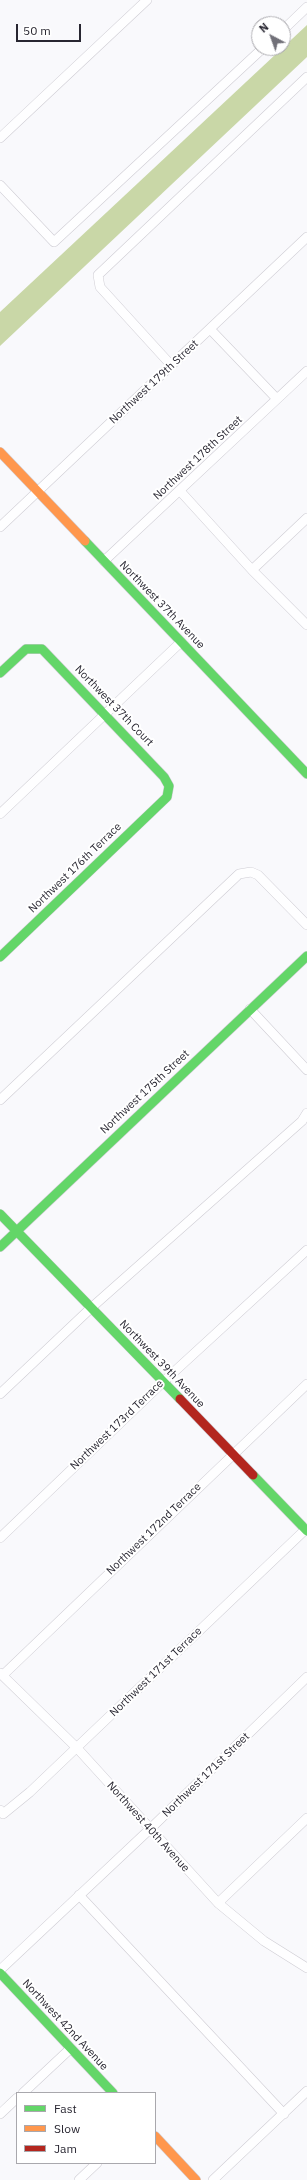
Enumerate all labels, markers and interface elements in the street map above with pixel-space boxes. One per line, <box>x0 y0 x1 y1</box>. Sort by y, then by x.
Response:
scale bar <box>18 16 83 42</box>
north arrow <box>251 16 291 56</box>
text: N <box>256 20 271 36</box>
text: 50 m <box>23 23 51 38</box>
street label: Northwest 179th Street <box>107 337 201 427</box>
street label: Northwest 178th Street <box>151 413 245 503</box>
street label: Northwest 37th Avenue <box>117 558 207 652</box>
street label: Northwest 37th Court <box>72 663 156 749</box>
street label: Northwest 176th Terrace <box>26 820 124 916</box>
street label: Northwest 175th Street <box>98 1047 192 1137</box>
street label: Northwest 39th Avenue <box>117 1317 207 1411</box>
street label: Northwest 173rd Terrace <box>68 1377 166 1473</box>
street label: Northwest 172nd Terrace <box>104 1480 204 1578</box>
street label: Northwest 171st Terrace <box>107 1625 205 1719</box>
street label: Northwest 171st Street <box>160 1730 252 1820</box>
street label: Northwest 40th Avenue <box>104 1779 192 1875</box>
street label: Northwest 42nd Avenue <box>19 1977 111 2073</box>
legend <box>16 2092 156 2164</box>
text: Fast <box>54 2101 77 2116</box>
text: Slow <box>54 2121 80 2136</box>
text: Jam <box>54 2141 77 2156</box>

